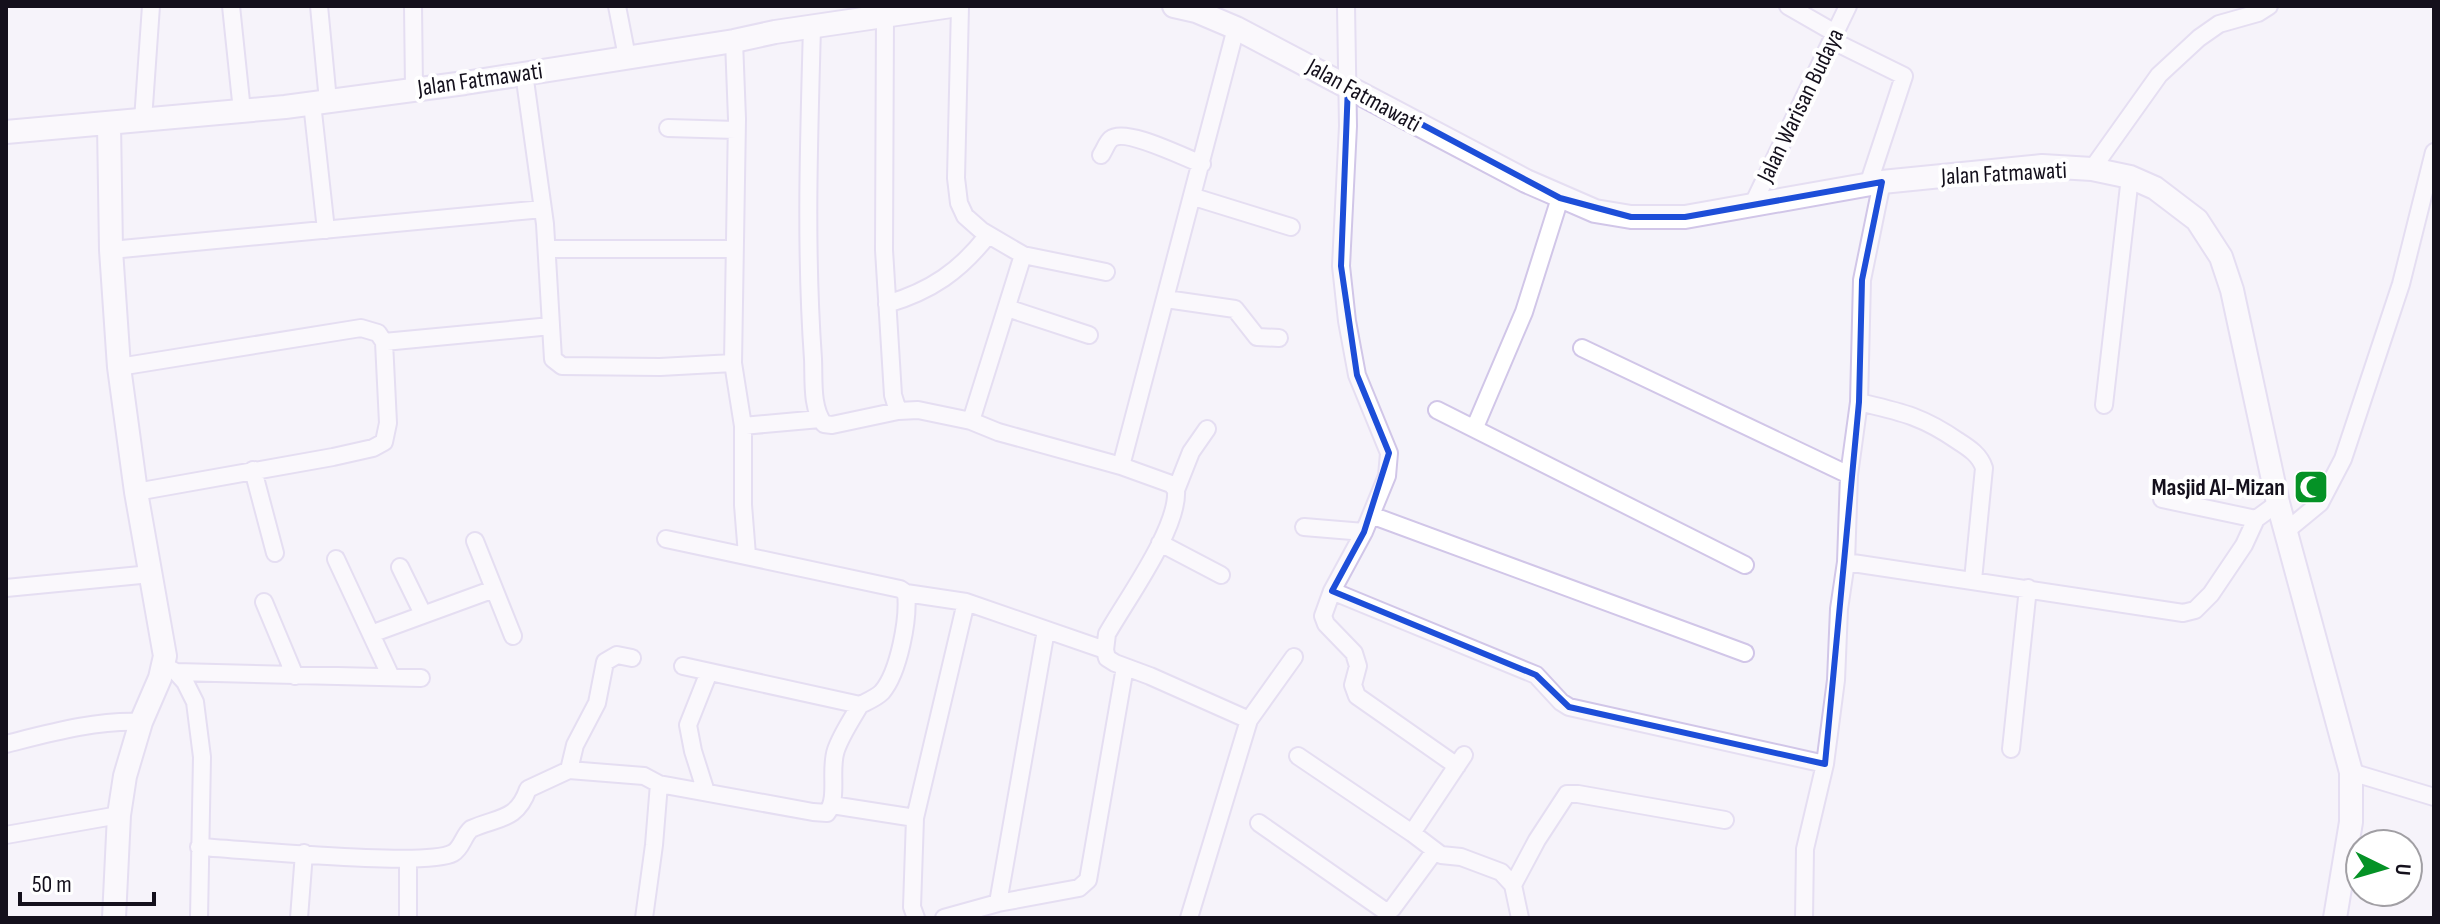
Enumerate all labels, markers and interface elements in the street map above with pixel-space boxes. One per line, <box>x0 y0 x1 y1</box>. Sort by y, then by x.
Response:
street label: Jalan Warisan Budaya <box>1750 24 1850 188</box>
street label: Jalan Fatmawati <box>1301 52 1426 139</box>
street label: Jalan Fatmawati <box>415 56 544 103</box>
street label: Jalan Fatmawati <box>1939 156 2068 191</box>
mosque icon: Masjid Al-Mizan <box>2292 468 2330 506</box>
place label: Masjid Al-Mizan <box>2151 473 2285 502</box>
north arrow <box>2344 828 2424 908</box>
scale bar <box>20 856 154 906</box>
text: U <box>2388 863 2416 877</box>
text: 50 m <box>32 870 72 899</box>

